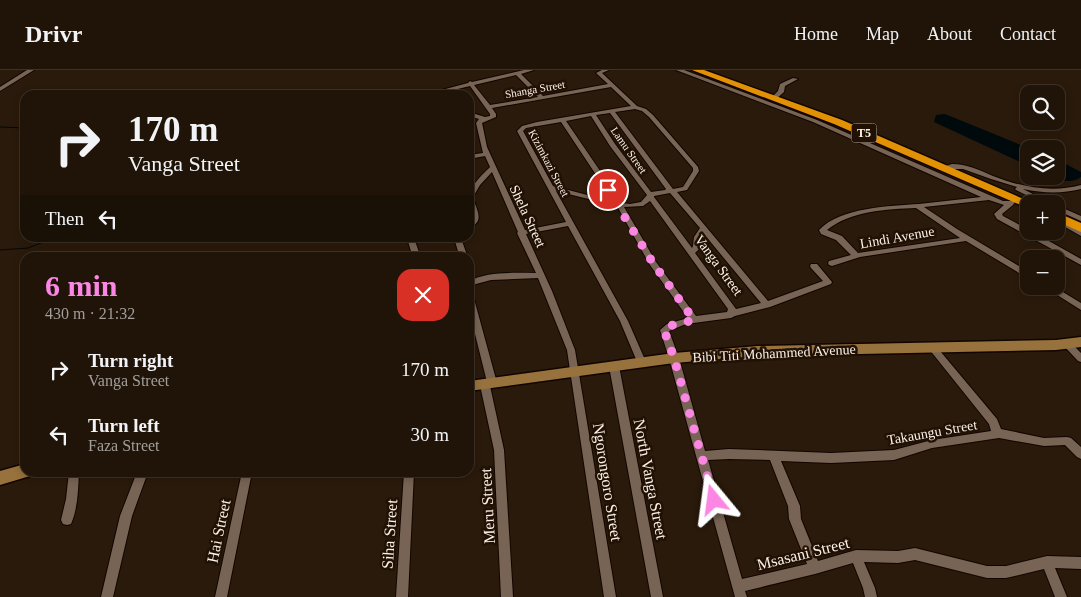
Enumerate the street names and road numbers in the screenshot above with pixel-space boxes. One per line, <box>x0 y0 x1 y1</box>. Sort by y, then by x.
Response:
street label: Shanga Street <box>504 78 566 100</box>
street label: Lamu Street <box>609 124 649 176</box>
road number: T5 <box>852 124 876 142</box>
street label: Kizimkazi Street <box>526 127 572 199</box>
street label: Shela Street <box>507 183 549 250</box>
street label: Lindi Avenue <box>859 224 936 251</box>
street label: Vanga Street <box>692 232 746 299</box>
street label: Bibi Titi Mohammed Avenue <box>692 342 856 365</box>
street label: North Vanga Street <box>630 417 671 542</box>
street label: Takaungu Street <box>886 417 978 448</box>
street label: Ngorongoro Street <box>589 422 625 543</box>
street label: Meru Street <box>477 467 498 544</box>
street label: Hai Street <box>203 497 234 564</box>
street label: Siha Street <box>379 498 400 569</box>
street label: Msasani Street <box>755 534 852 573</box>

